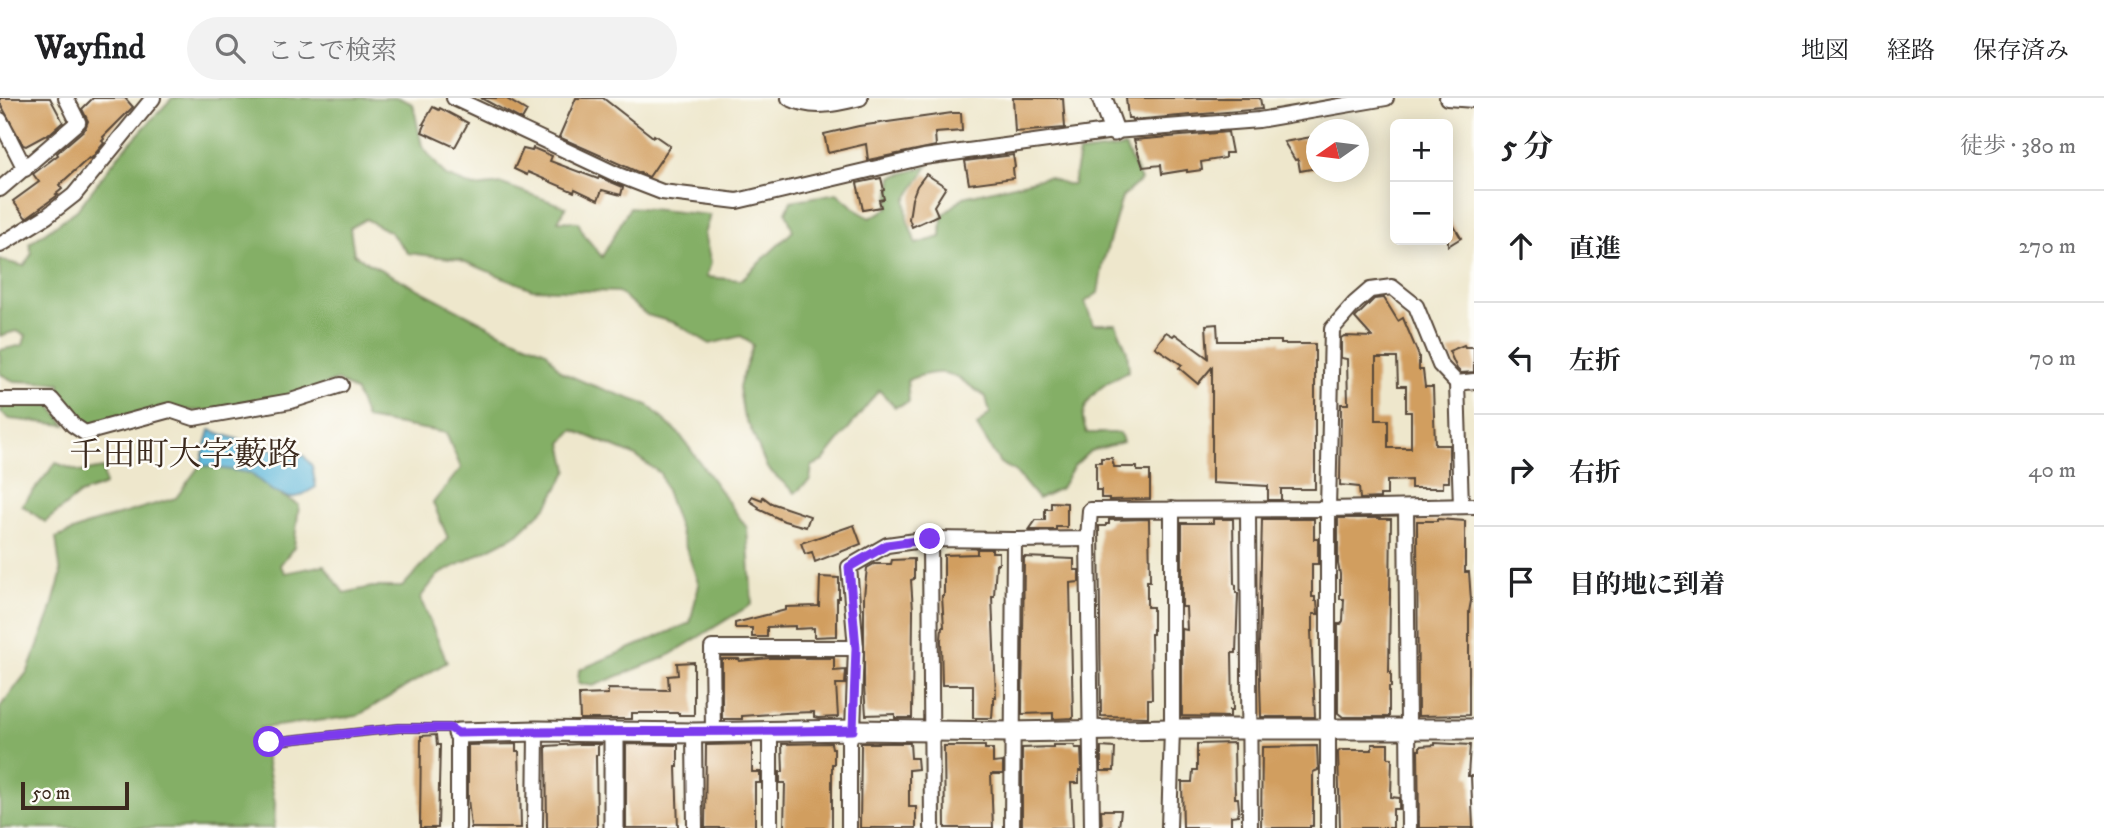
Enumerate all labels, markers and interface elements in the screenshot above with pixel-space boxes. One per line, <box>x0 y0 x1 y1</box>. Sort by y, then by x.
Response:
search box <box>187 17 677 80</box>
text: Wayfind <box>35 28 145 69</box>
icon: search <box>211 29 249 67</box>
text: ここで検索 <box>267 35 397 68</box>
text: 地図 <box>1801 36 1849 66</box>
text: 経路 <box>1887 36 1935 66</box>
text: 保存済み <box>1973 36 2069 66</box>
north arrow <box>1306 119 1369 182</box>
map controls <box>1390 119 1453 245</box>
button: + <box>1390 119 1453 182</box>
text: 5 分 <box>1502 129 1553 166</box>
text: 徒歩 · 380 m <box>1960 132 2076 161</box>
button: − <box>1390 182 1453 245</box>
icon: ahead <box>1502 227 1540 265</box>
text: 270 m <box>2019 232 2076 261</box>
text: 直進 <box>1569 233 1621 266</box>
icon: left <box>1502 339 1540 377</box>
text: 70 m <box>2029 344 2076 373</box>
text: 左折 <box>1569 345 1621 378</box>
district label: 千田町大字藪路 <box>70 435 301 476</box>
icon: right <box>1502 451 1540 489</box>
text: 40 m <box>2028 456 2076 485</box>
text: 右折 <box>1569 457 1621 490</box>
route end <box>914 523 945 554</box>
icon: arrive <box>1502 563 1540 601</box>
text: 目的地に到着 <box>1569 569 1725 602</box>
route start <box>253 726 284 757</box>
scale bar <box>21 779 130 811</box>
text: 50 m <box>32 782 70 805</box>

